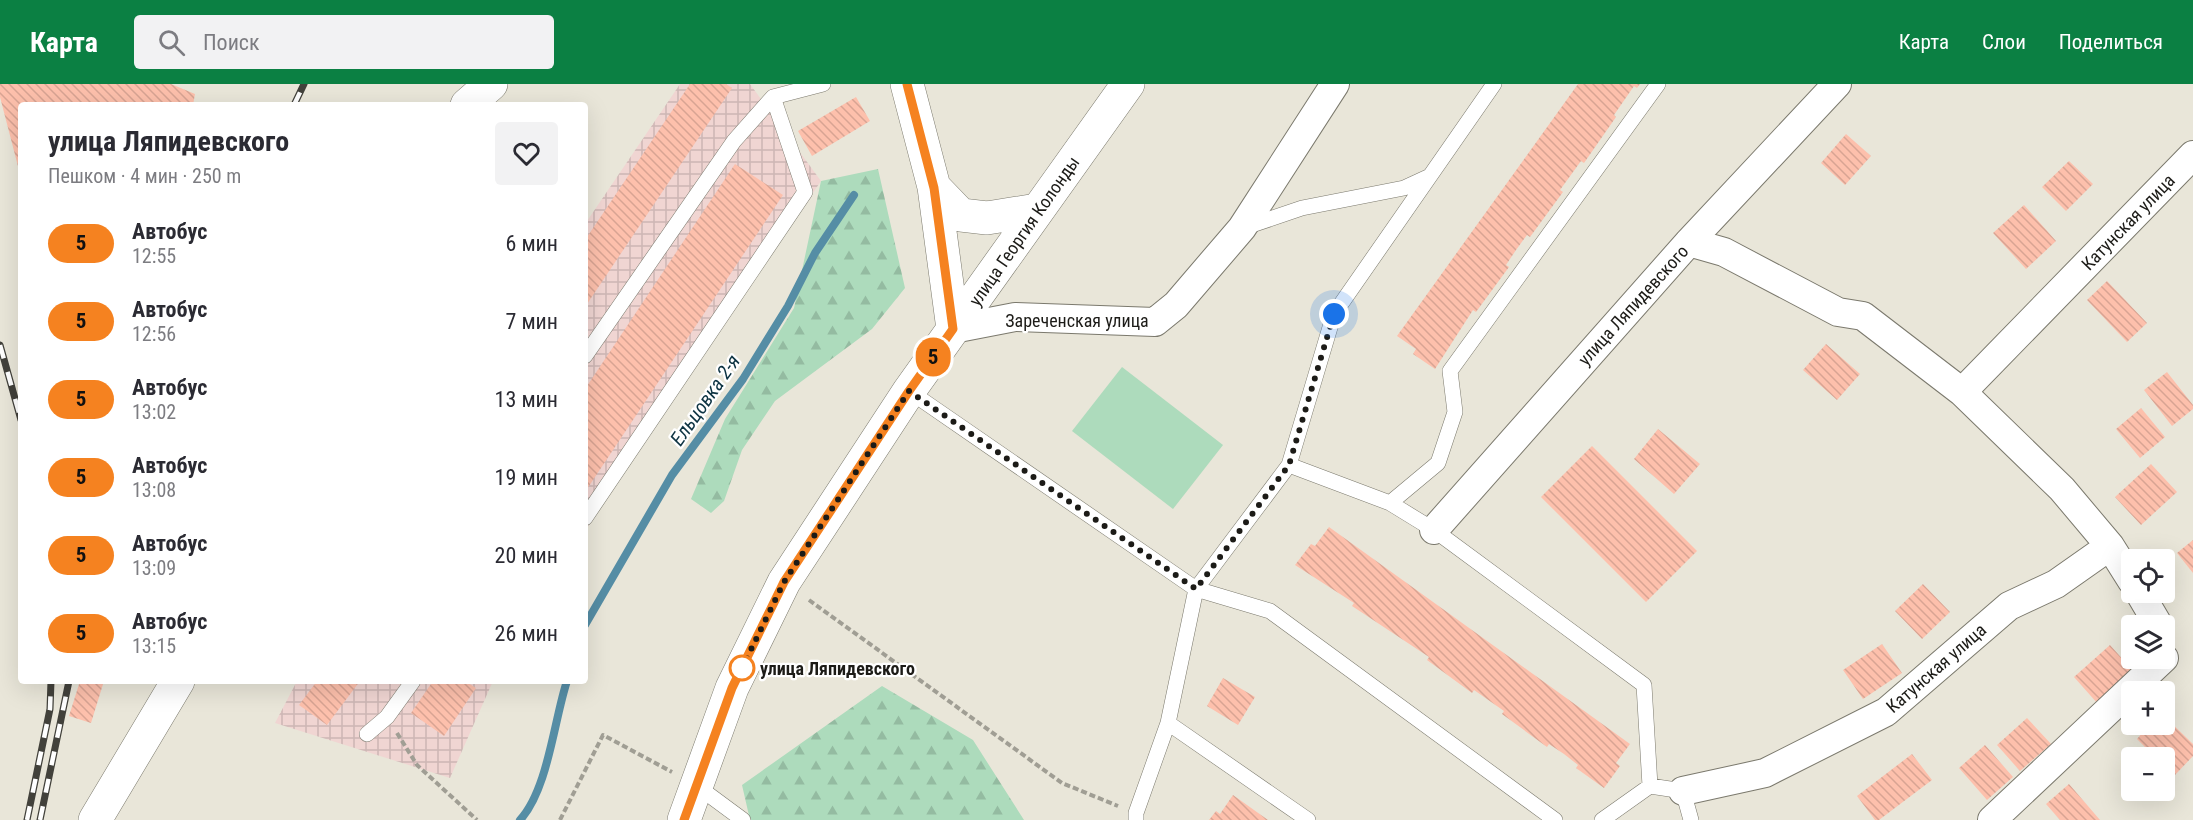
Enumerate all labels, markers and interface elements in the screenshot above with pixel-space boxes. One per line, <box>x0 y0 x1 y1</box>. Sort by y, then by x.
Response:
search box <box>134 15 554 69</box>
text: Карта <box>30 26 98 59</box>
icon: search <box>155 26 188 59</box>
text: Поиск <box>203 30 260 55</box>
text: Карта <box>1899 30 1949 54</box>
text: Слои <box>1982 30 2026 54</box>
text: Поделиться <box>2059 30 2163 54</box>
button: heart <box>495 122 558 185</box>
text: улица Ляпидевского <box>48 125 289 158</box>
street label: улица Георгия Колонды <box>964 152 1084 310</box>
text: Пешком · 4 мин · 250 m <box>48 164 241 188</box>
street label: Катунская улица <box>2077 170 2179 274</box>
text: Автобус <box>132 219 207 244</box>
text: 5 <box>76 231 86 255</box>
text: 6 мин <box>505 231 558 256</box>
street label: улица Ляпидевского <box>1574 241 1692 369</box>
text: 12:55 <box>132 244 176 268</box>
text: Автобус <box>132 297 207 322</box>
your location <box>1319 299 1349 329</box>
text: 5 <box>76 309 86 333</box>
text: 7 мин <box>505 309 558 334</box>
street label: Зареченская улица <box>1005 310 1149 331</box>
text: 12:56 <box>132 322 176 346</box>
line badge: 5 <box>914 338 952 376</box>
text: 5 <box>928 345 938 369</box>
water label: Ельцовка 2-я <box>665 350 745 450</box>
text: Автобус <box>132 375 207 400</box>
text: 5 <box>76 387 86 411</box>
text: 13 мин <box>495 387 558 412</box>
text: 13:02 <box>132 400 176 424</box>
text: Автобус <box>132 453 207 478</box>
text: 5 <box>76 465 86 489</box>
text: 19 мин <box>495 465 558 490</box>
text: 13:08 <box>132 478 176 502</box>
text: Автобус <box>132 531 207 556</box>
text: 5 <box>76 543 86 567</box>
text: 20 мин <box>495 543 558 568</box>
map controls <box>2121 549 2175 801</box>
button: locate <box>2121 549 2175 603</box>
text: 13:09 <box>132 556 176 580</box>
text: Автобус <box>132 609 207 634</box>
button: layers <box>2121 615 2175 669</box>
street label: Катунская улица <box>1882 619 1990 717</box>
text: 5 <box>76 621 86 645</box>
text: 26 мин <box>495 621 558 646</box>
text: 13:15 <box>132 634 176 658</box>
marker: улица Ляпидевского <box>729 655 755 681</box>
place label: улица Ляпидевского <box>760 658 915 679</box>
button: + <box>2121 681 2175 735</box>
button: − <box>2121 747 2175 801</box>

